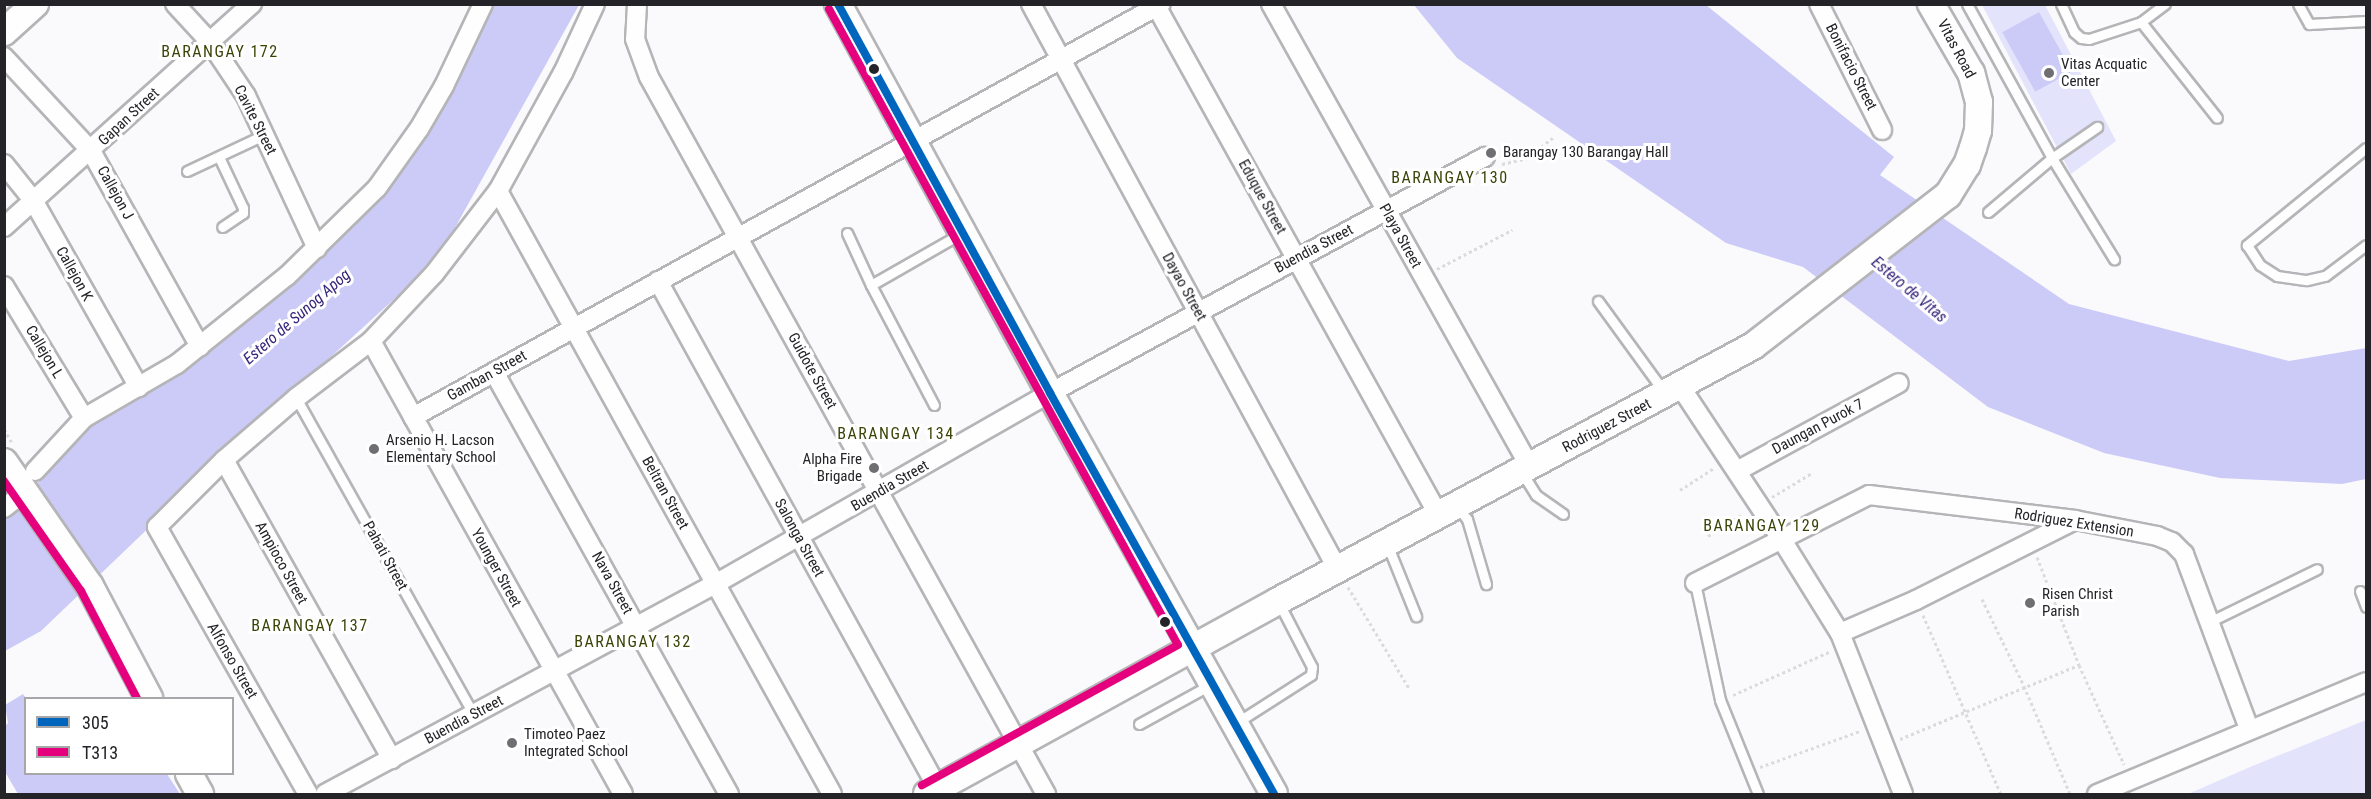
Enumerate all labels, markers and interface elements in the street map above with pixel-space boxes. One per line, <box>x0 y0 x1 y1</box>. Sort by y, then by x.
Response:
street label: Vitas Road <box>1933 17 1979 81</box>
street label: Bonifacio Street <box>1821 21 1881 113</box>
district label: BARANGAY 172 <box>161 42 279 62</box>
place label: Vitas Acquatic Center <box>2061 55 2147 90</box>
unlabelled marker <box>868 63 880 75</box>
marker: Vitas Acquatic Center <box>2042 66 2056 80</box>
street label: Cavite Street <box>230 82 280 158</box>
street label: Gapan Street <box>95 84 163 150</box>
place label: Barangay 130 Barangay Hall <box>1503 144 1669 162</box>
marker: Barangay 130 Barangay Hall <box>1484 146 1498 160</box>
street label: Eduque Street <box>1234 157 1290 237</box>
street label: Callejon J <box>93 163 137 223</box>
district label: BARANGAY 130 <box>1391 168 1509 188</box>
street label: Playa Street <box>1375 201 1425 271</box>
street label: Buendia Street <box>1272 221 1356 277</box>
street label: Callejon K <box>52 244 96 304</box>
street label: Dayao Street <box>1158 250 1210 324</box>
water label: Estero de Vitas <box>1867 253 1951 327</box>
water label: Estero de Sunog Apog <box>240 265 354 369</box>
street label: Callejon L <box>21 322 67 382</box>
street label: Guidote Street <box>784 330 840 412</box>
street label: Gamban Street <box>444 347 530 405</box>
street label: Rodriguez Street <box>1560 395 1654 457</box>
street label: Daungan Purok 7 <box>1769 395 1867 459</box>
district label: BARANGAY 134 <box>837 424 955 444</box>
place label: Arsenio H. Lacson Elementary School <box>386 431 496 466</box>
marker: Arsenio H. Lacson Elementary School <box>367 442 381 456</box>
place label: Alpha Fire Brigade <box>803 450 862 485</box>
street label: Beltran Street <box>638 453 692 533</box>
street label: Buendia Street <box>848 457 932 515</box>
marker: Alpha Fire Brigade <box>867 461 881 475</box>
street label: Salonga Street <box>770 496 828 580</box>
street label: Rodriguez Extension <box>2013 505 2135 541</box>
district label: BARANGAY 129 <box>1703 516 1821 536</box>
street label: Pahati Street <box>359 518 411 594</box>
street label: Ampioco Street <box>251 519 311 607</box>
street label: Younger Street <box>467 526 525 610</box>
street label: Nava Street <box>588 549 636 617</box>
place label: Risen Christ Parish <box>2042 585 2113 620</box>
marker: Risen Christ Parish <box>2023 596 2037 610</box>
district label: BARANGAY 137 <box>251 616 369 636</box>
unlabelled marker <box>1159 616 1171 628</box>
street label: Alfonso Street <box>203 620 261 702</box>
district label: BARANGAY 132 <box>574 632 692 652</box>
street label: Buendia Street <box>422 692 506 748</box>
legend <box>24 697 234 775</box>
text: 305 <box>82 712 109 733</box>
place label: Timoteo Paez Integrated School <box>524 725 628 760</box>
marker: Timoteo Paez Integrated School <box>505 736 519 750</box>
text: T313 <box>82 742 118 763</box>

